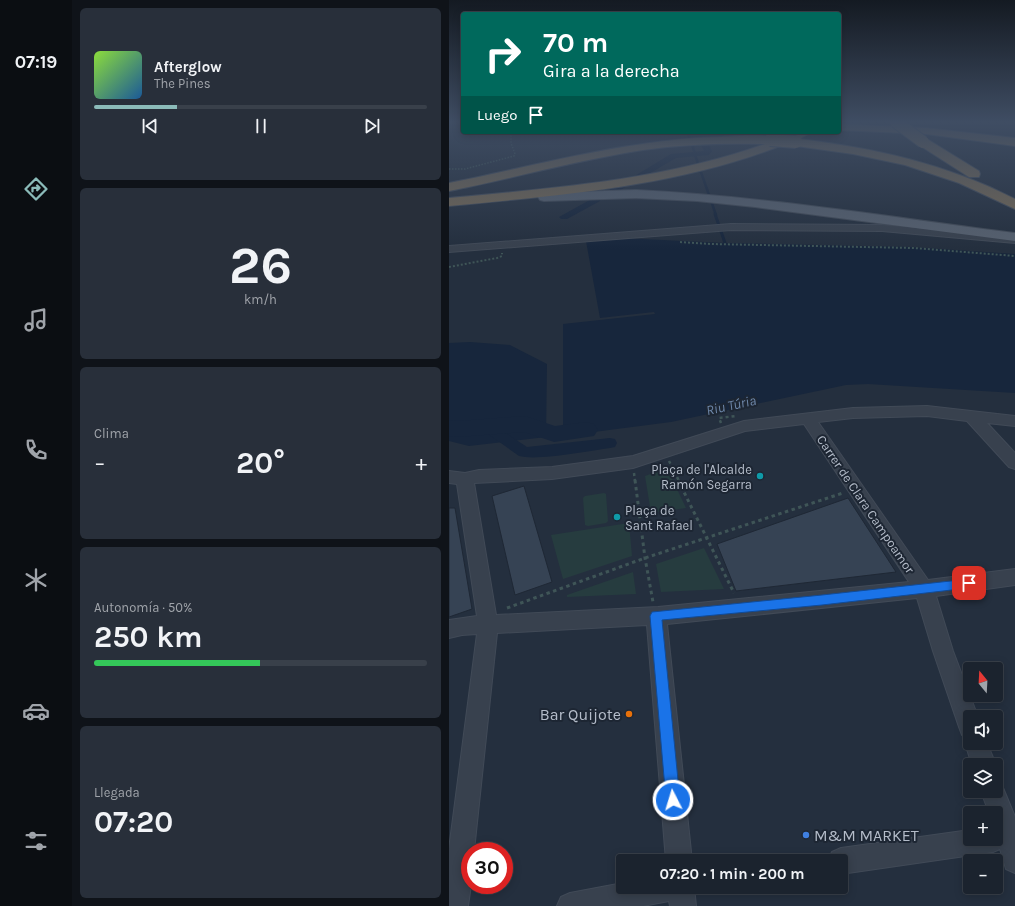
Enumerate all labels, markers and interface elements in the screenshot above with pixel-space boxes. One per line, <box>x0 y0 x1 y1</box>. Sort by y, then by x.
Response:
text: 70 m <box>543 26 608 59</box>
icon: right <box>477 28 529 80</box>
text: 07:19 <box>15 51 57 73</box>
text: Afterglow <box>154 58 222 76</box>
text: Gira a la derecha <box>543 60 680 82</box>
text: The Pines <box>154 76 211 91</box>
icon: arrive <box>525 104 547 126</box>
text: Luego <box>477 106 517 124</box>
icon: previous <box>139 115 161 137</box>
icon: pause <box>250 115 272 137</box>
icon: next <box>361 115 383 137</box>
icon: directions <box>22 175 50 203</box>
text: 26 <box>229 235 292 296</box>
text: km/h <box>244 292 277 307</box>
icon: music <box>22 306 50 334</box>
water label: Riu Túria <box>704 392 758 419</box>
text: Clima <box>94 426 129 441</box>
street label: Carrer de Clara Campoamor <box>814 432 918 576</box>
icon: phone <box>22 436 50 464</box>
text: 20° <box>236 445 285 481</box>
text: − <box>94 450 106 476</box>
text: + <box>415 450 427 476</box>
place label: Plaça de l'Alcalde Ramón Segarra <box>651 462 752 492</box>
marker: Plaça de l'Alcalde Ramón Segarra <box>755 471 765 481</box>
place label: Plaça de Sant Rafael <box>625 503 693 533</box>
marker: Plaça de Sant Rafael <box>612 512 622 522</box>
icon: climate <box>22 566 50 594</box>
pin <box>952 566 986 600</box>
icon: arrive <box>958 572 980 594</box>
text: Autonomía · 50% <box>94 600 192 615</box>
text: 250 km <box>94 619 202 655</box>
north arrow <box>963 662 1003 702</box>
map controls <box>963 662 1003 894</box>
icon: car <box>22 697 50 725</box>
place label: Bar Quijote <box>540 705 621 724</box>
marker: Bar Quijote <box>624 709 634 719</box>
button: sound <box>963 710 1003 750</box>
button: layers <box>963 758 1003 798</box>
position arrow <box>652 779 694 821</box>
text: Llegada <box>94 785 140 800</box>
text: 07:20 <box>94 804 173 840</box>
button: + <box>963 806 1003 846</box>
place label: M&M MARKET <box>814 826 919 845</box>
icon: filters <box>22 827 50 855</box>
marker: M&M MARKET <box>801 830 811 840</box>
speed limit sign: 30 <box>461 842 513 894</box>
button: − <box>963 854 1003 894</box>
text: 07:20 · 1 min · 200 m <box>660 865 804 883</box>

